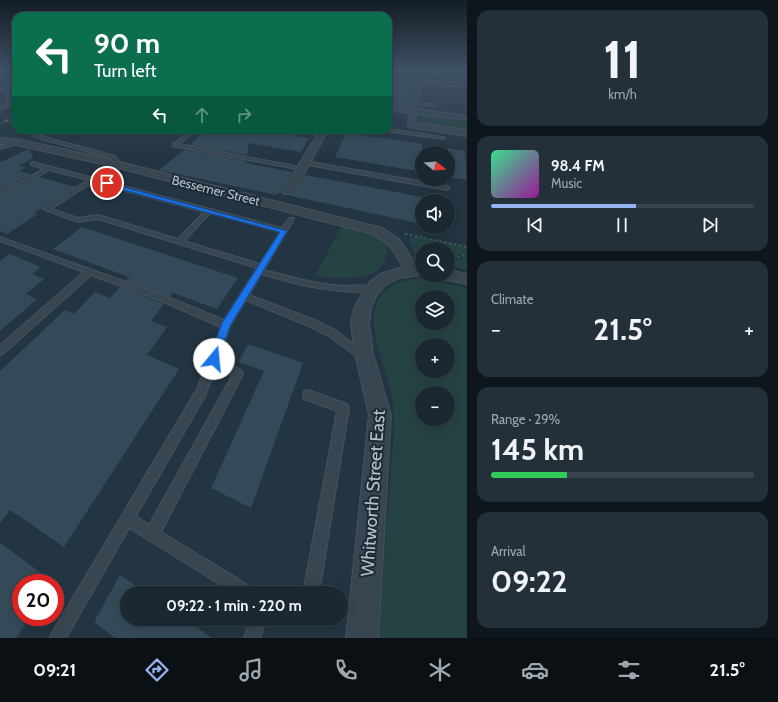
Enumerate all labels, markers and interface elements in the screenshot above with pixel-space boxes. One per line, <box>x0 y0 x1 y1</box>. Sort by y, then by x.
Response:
text: 90 m <box>94 26 160 60</box>
icon: left <box>28 28 80 80</box>
text: 11 <box>603 28 642 91</box>
text: Turn left <box>94 60 157 82</box>
text: km/h <box>608 86 637 102</box>
icon: left <box>149 104 171 126</box>
icon: ahead <box>191 104 213 126</box>
icon: right <box>233 104 255 126</box>
north arrow <box>415 146 455 186</box>
map controls <box>415 146 455 426</box>
text: 98.4 FM <box>551 157 605 175</box>
pin <box>90 166 124 200</box>
street label: Bessemer Street <box>170 171 262 209</box>
icon: arrive <box>96 172 118 194</box>
text: Music <box>551 175 582 191</box>
button: sound <box>415 194 455 234</box>
icon: previous <box>524 214 546 236</box>
icon: pause <box>611 214 633 236</box>
icon: next <box>699 214 721 236</box>
button: search <box>415 242 455 282</box>
button: layers <box>415 290 455 330</box>
text: Climate <box>491 291 533 307</box>
text: 21.5° <box>593 311 652 348</box>
text: − <box>491 316 501 343</box>
text: + <box>744 316 754 343</box>
position arrow <box>193 338 235 380</box>
button: + <box>415 338 455 378</box>
button: − <box>415 386 455 426</box>
street label: Whitworth Street East <box>356 409 390 577</box>
text: Range · 29% <box>491 411 560 427</box>
text: 145 km <box>491 431 584 468</box>
text: Arrival <box>491 543 526 559</box>
text: 09:22 <box>491 563 567 600</box>
speed limit sign: 20 <box>12 574 64 626</box>
text: 09:22 · 1 min · 220 m <box>166 597 302 615</box>
icon: directions <box>143 656 171 684</box>
icon: music <box>237 656 265 684</box>
icon: phone <box>332 656 360 684</box>
icon: climate <box>426 656 454 684</box>
icon: car <box>521 656 549 684</box>
icon: filters <box>615 656 643 684</box>
text: 09:21 <box>33 659 76 681</box>
text: 21.5° <box>710 659 745 681</box>

